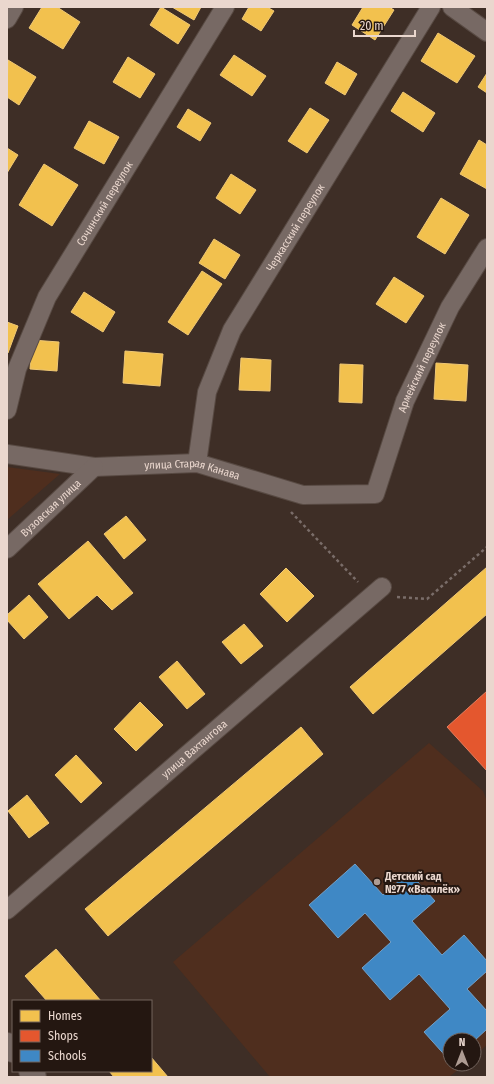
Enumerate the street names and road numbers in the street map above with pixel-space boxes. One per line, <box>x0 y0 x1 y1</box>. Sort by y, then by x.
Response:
street label: Сочинский переулок <box>74 158 136 248</box>
street label: Черкасский переулок <box>264 181 328 274</box>
street label: Армейский переулок <box>396 320 449 414</box>
street label: улица Старая Канава <box>144 457 241 483</box>
street label: Вузовская улица <box>18 477 84 540</box>
street label: улица Вахтангова <box>159 717 230 781</box>

